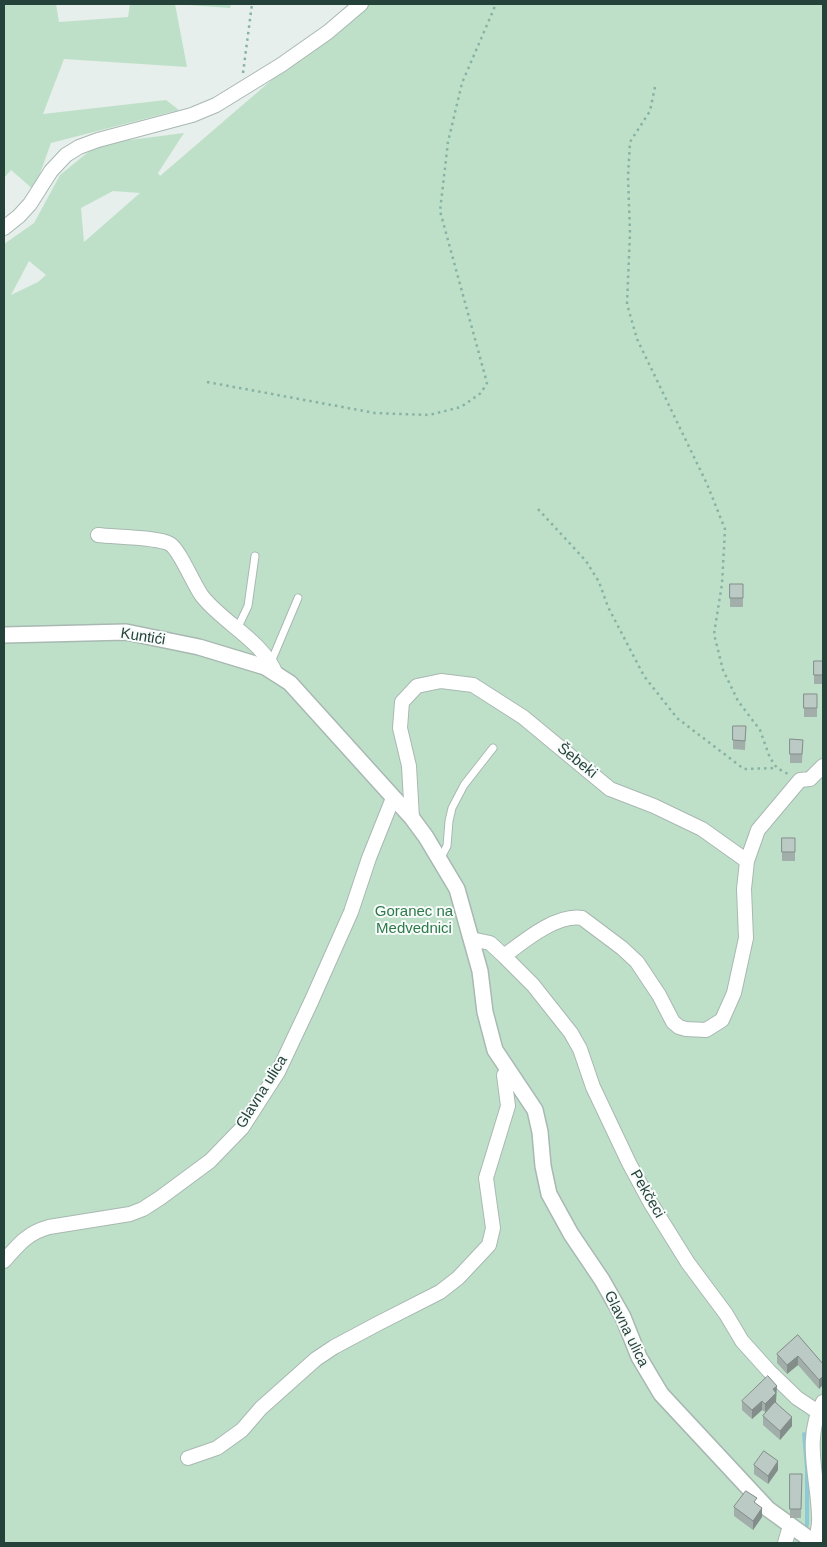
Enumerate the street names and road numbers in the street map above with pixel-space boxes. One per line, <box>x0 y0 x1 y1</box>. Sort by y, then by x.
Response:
street label: Kuntići <box>119 625 167 649</box>
street label: Šebeki <box>554 740 600 782</box>
street label: Glavna ulica <box>232 1052 292 1132</box>
street label: Pekčeci <box>626 1167 668 1221</box>
street label: Glavna ulica <box>600 1288 652 1370</box>

